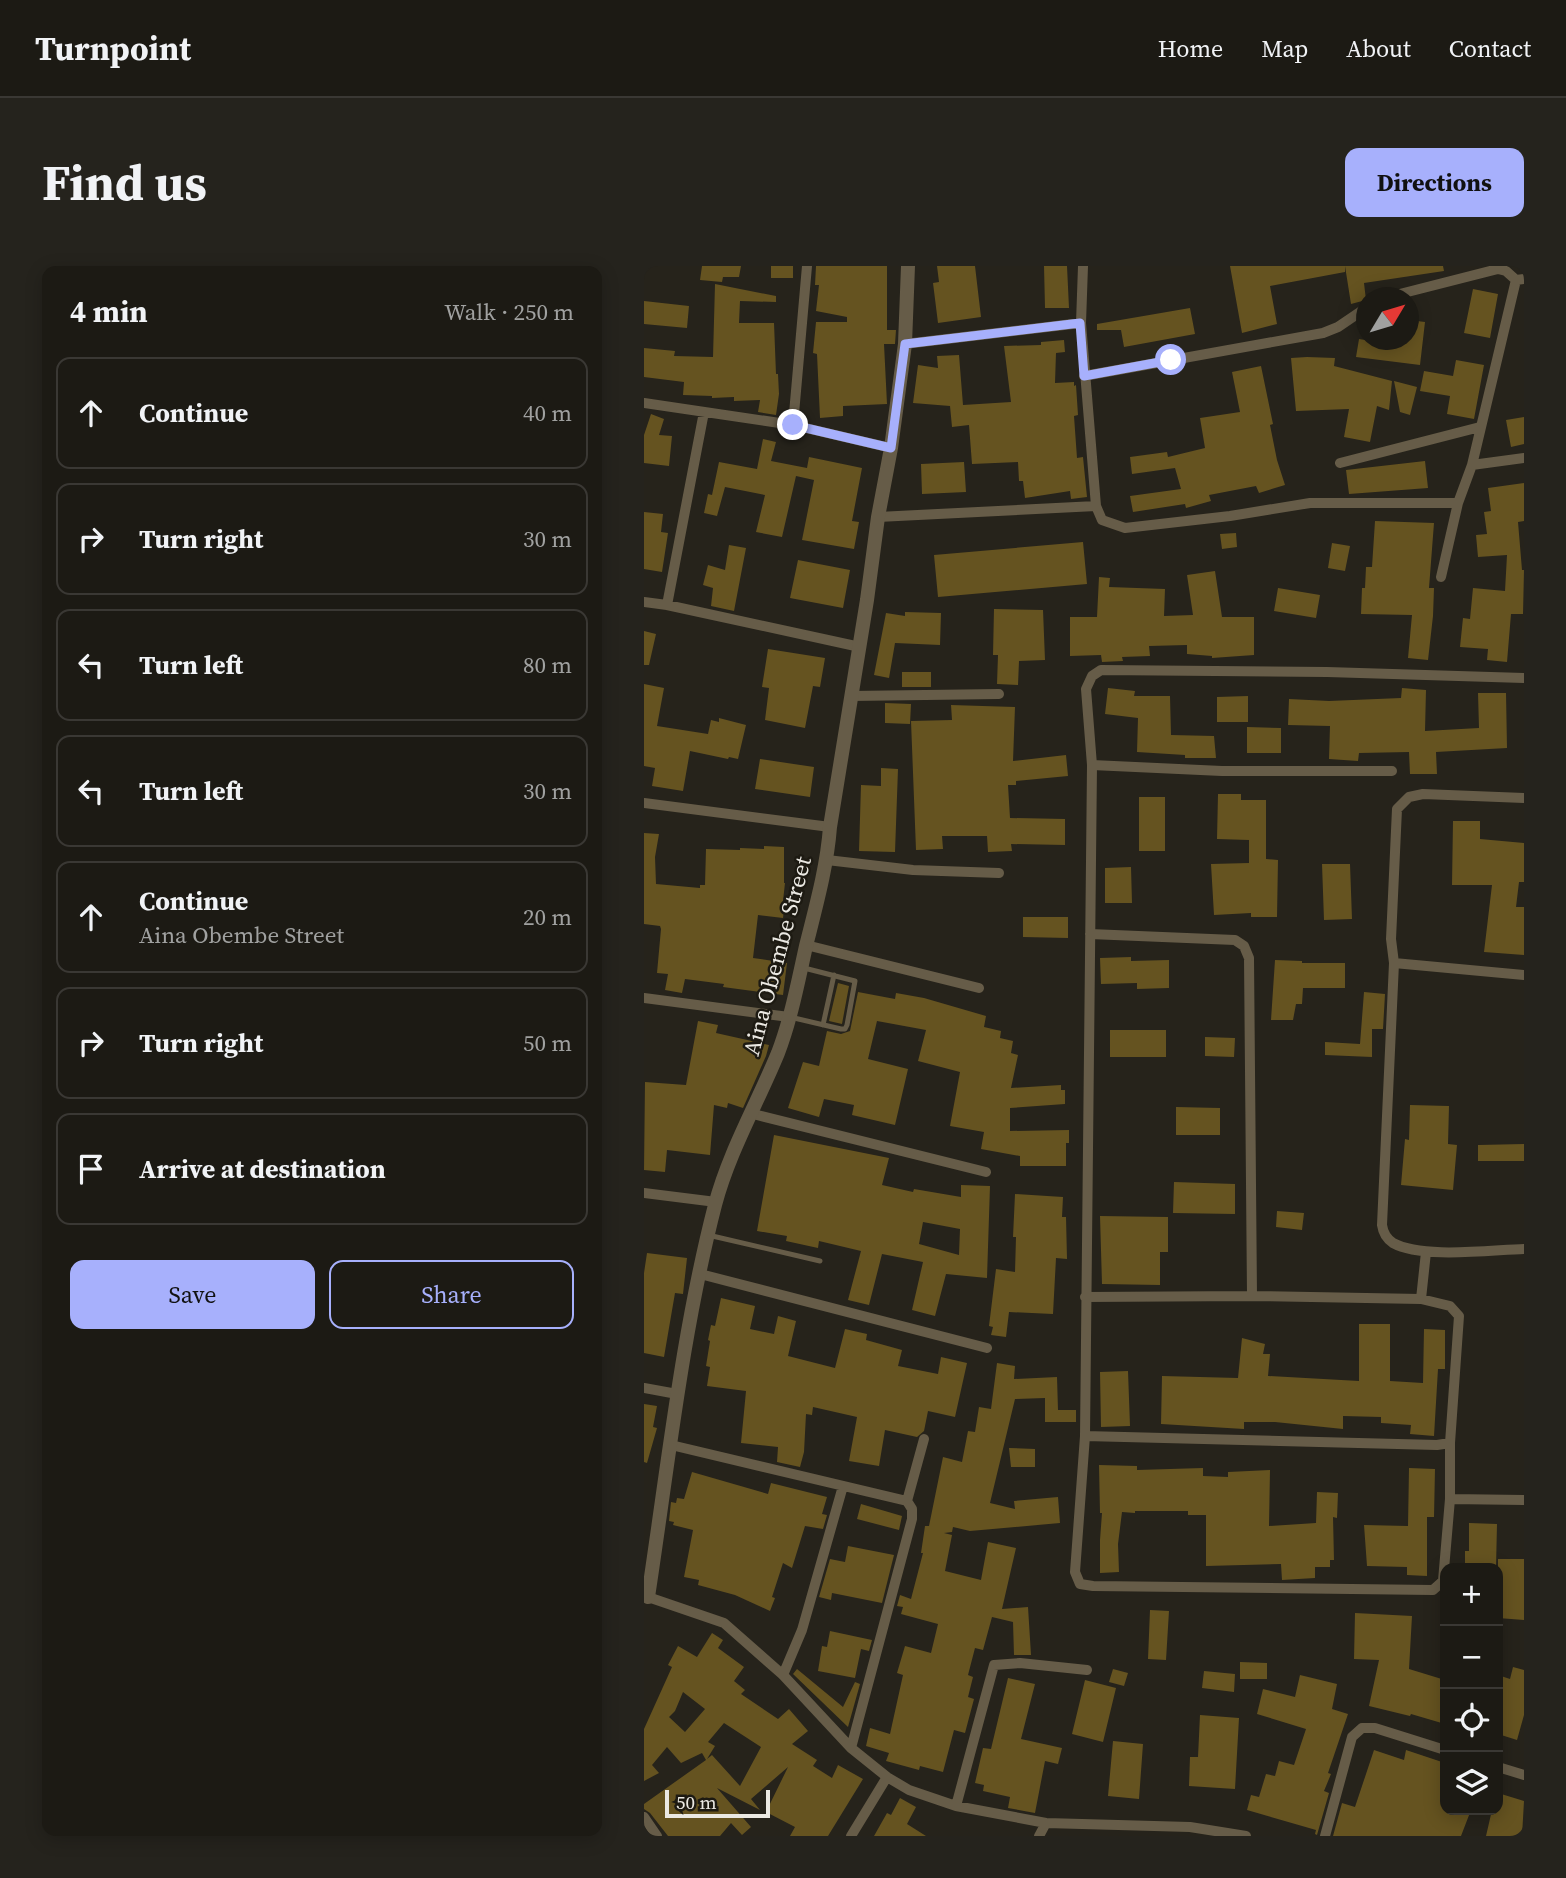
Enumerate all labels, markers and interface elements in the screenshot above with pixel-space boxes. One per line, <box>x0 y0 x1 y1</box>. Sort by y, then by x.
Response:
text: Turnpoint <box>35 26 191 71</box>
text: Home <box>1158 32 1223 65</box>
text: Map <box>1261 32 1308 65</box>
text: About <box>1346 32 1411 65</box>
text: Contact <box>1449 32 1531 65</box>
button: Directions <box>1345 148 1524 217</box>
text: Find us <box>42 149 207 216</box>
north arrow <box>1356 287 1419 350</box>
text: 4 min <box>70 291 148 332</box>
text: Walk · 250 m <box>444 296 574 328</box>
route start <box>1155 344 1186 375</box>
icon: ahead <box>72 394 110 432</box>
text: Continue <box>139 395 248 431</box>
text: 40 m <box>523 397 572 429</box>
route end <box>777 409 808 440</box>
icon: right <box>72 520 110 558</box>
text: Turn right <box>139 521 263 557</box>
text: 30 m <box>523 523 572 555</box>
icon: left <box>72 646 110 684</box>
text: Turn left <box>139 647 243 683</box>
text: 80 m <box>523 649 572 681</box>
icon: left <box>72 772 110 810</box>
text: Turn left <box>139 773 243 809</box>
text: 30 m <box>523 775 572 807</box>
street label: Aina Obembe Street <box>735 852 819 1059</box>
text: Continue <box>139 883 248 919</box>
icon: ahead <box>72 898 110 936</box>
text: 20 m <box>523 901 572 933</box>
text: Aina Obembe Street <box>139 919 344 951</box>
icon: right <box>72 1024 110 1062</box>
text: Turn right <box>139 1025 263 1061</box>
text: 50 m <box>523 1027 572 1059</box>
icon: arrive <box>72 1150 110 1188</box>
text: Arrive at destination <box>139 1151 386 1187</box>
button: Save <box>70 1260 315 1329</box>
button: Share <box>329 1260 574 1329</box>
map controls <box>1440 1563 1503 1815</box>
button: + <box>1440 1563 1503 1626</box>
button: − <box>1440 1626 1503 1689</box>
button: locate <box>1440 1689 1503 1752</box>
button: layers <box>1440 1752 1503 1815</box>
scale bar <box>665 1787 770 1819</box>
text: 50 m <box>676 1789 717 1815</box>

